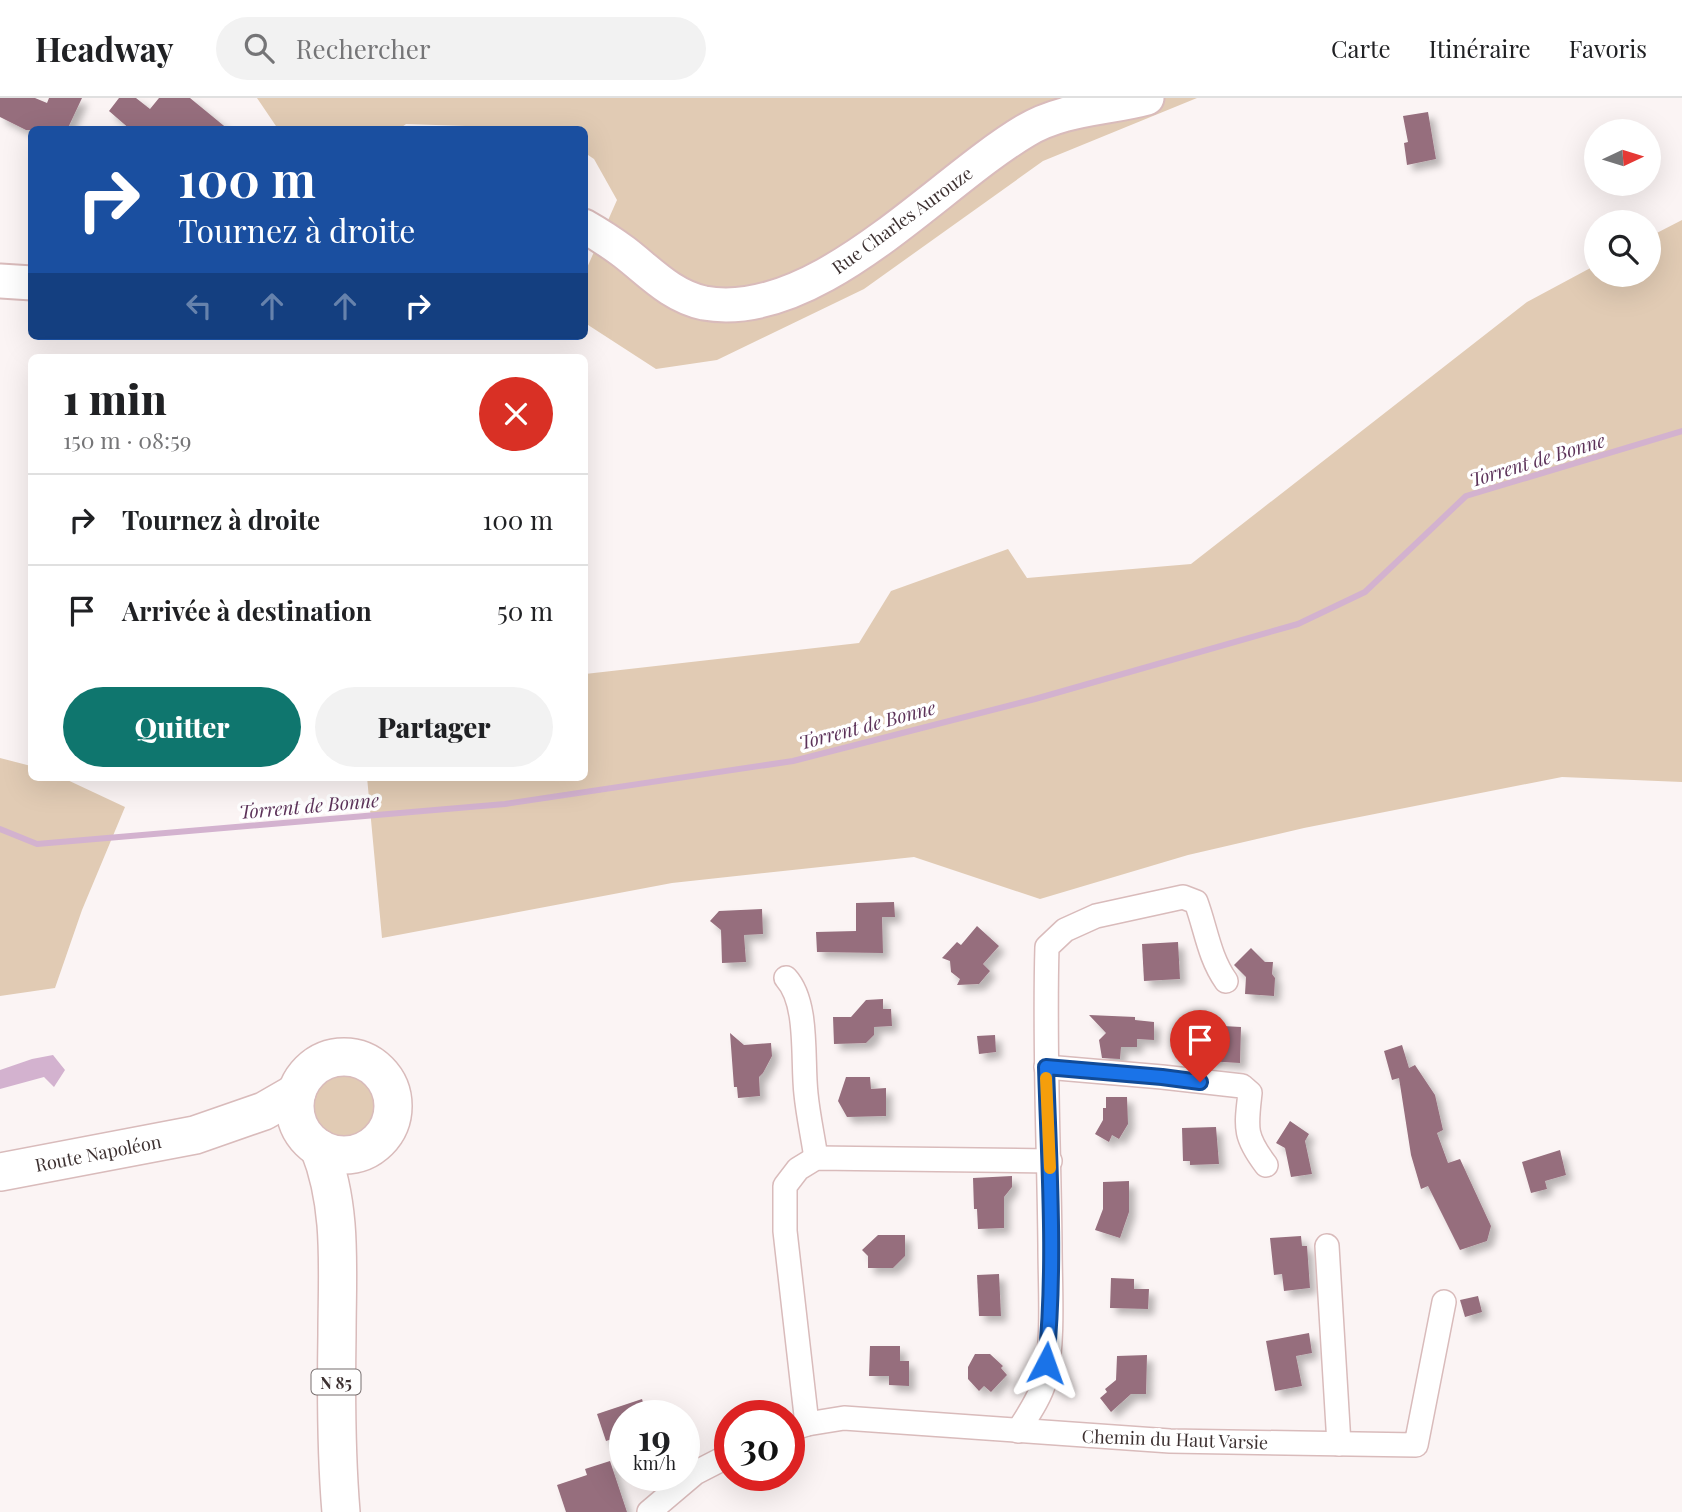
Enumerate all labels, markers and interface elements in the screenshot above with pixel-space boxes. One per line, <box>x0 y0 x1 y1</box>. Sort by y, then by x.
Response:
search box <box>216 17 706 80</box>
text: Headway <box>35 26 174 70</box>
icon: search <box>240 29 278 67</box>
text: Rechercher <box>296 31 431 66</box>
text: Carte <box>1331 32 1391 64</box>
text: Itinéraire <box>1429 32 1531 64</box>
text: Favoris <box>1569 32 1647 64</box>
north arrow <box>1584 119 1661 196</box>
map controls <box>1584 119 1661 287</box>
text: 100 m <box>178 145 316 210</box>
icon: right <box>63 154 154 245</box>
street label: Rue Charles Aurouze <box>827 161 977 279</box>
text: Tournez à droite <box>178 208 416 251</box>
button: search <box>1584 210 1661 287</box>
icon: left <box>180 287 218 325</box>
icon: ahead <box>253 287 291 325</box>
icon: ahead <box>326 287 364 325</box>
icon: right <box>399 287 437 325</box>
text: 1 min <box>63 370 167 426</box>
button: close <box>479 377 553 451</box>
text: 150 m · 08:59 <box>63 424 191 455</box>
water label: Torrent de Bonne <box>1466 426 1608 492</box>
icon: right <box>63 501 101 539</box>
text: Tournez à droite <box>122 502 320 537</box>
text: 100 m <box>483 502 553 537</box>
icon: arrive <box>63 592 101 630</box>
text: Arrivée à destination <box>122 593 372 628</box>
text: 50 m <box>497 593 553 628</box>
button: Quitter <box>63 687 301 767</box>
button: Partager <box>315 687 553 767</box>
water label: Torrent de Bonne <box>796 693 938 755</box>
water label: Torrent de Bonne <box>238 786 380 824</box>
pin <box>1170 1010 1230 1082</box>
icon: arrive <box>1181 1021 1219 1059</box>
street label: Route Napoléon <box>33 1129 163 1177</box>
position arrow <box>1009 1326 1083 1400</box>
road number: N 85 <box>312 1370 360 1394</box>
speed limit sign: 30 <box>714 1400 805 1491</box>
text: 19 <box>638 1413 671 1460</box>
street label: Chemin du Haut Varsie <box>1081 1424 1269 1454</box>
text: km/h <box>633 1451 676 1475</box>

